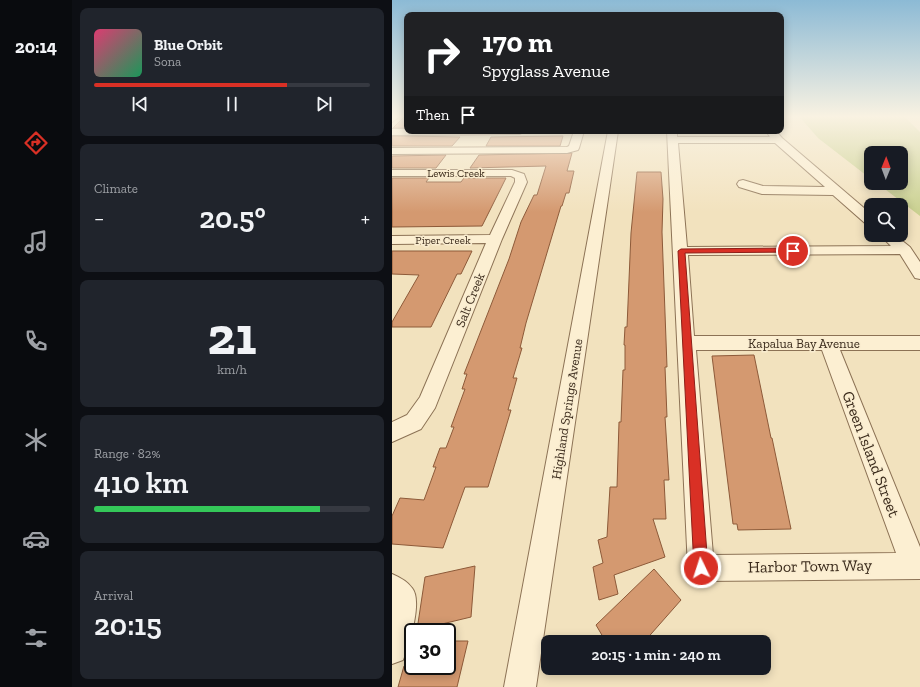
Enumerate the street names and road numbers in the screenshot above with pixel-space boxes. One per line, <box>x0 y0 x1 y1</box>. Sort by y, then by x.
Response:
street label: Lewis Creek <box>427 167 485 180</box>
street label: Piper Creek <box>415 234 471 247</box>
street label: Salt Creek <box>452 270 488 329</box>
street label: Kapalua Bay Avenue <box>748 336 860 351</box>
street label: Highland Springs Avenue <box>548 338 586 480</box>
street label: Green Island Street <box>838 388 904 520</box>
street label: Harbor Town Way <box>748 555 873 577</box>

